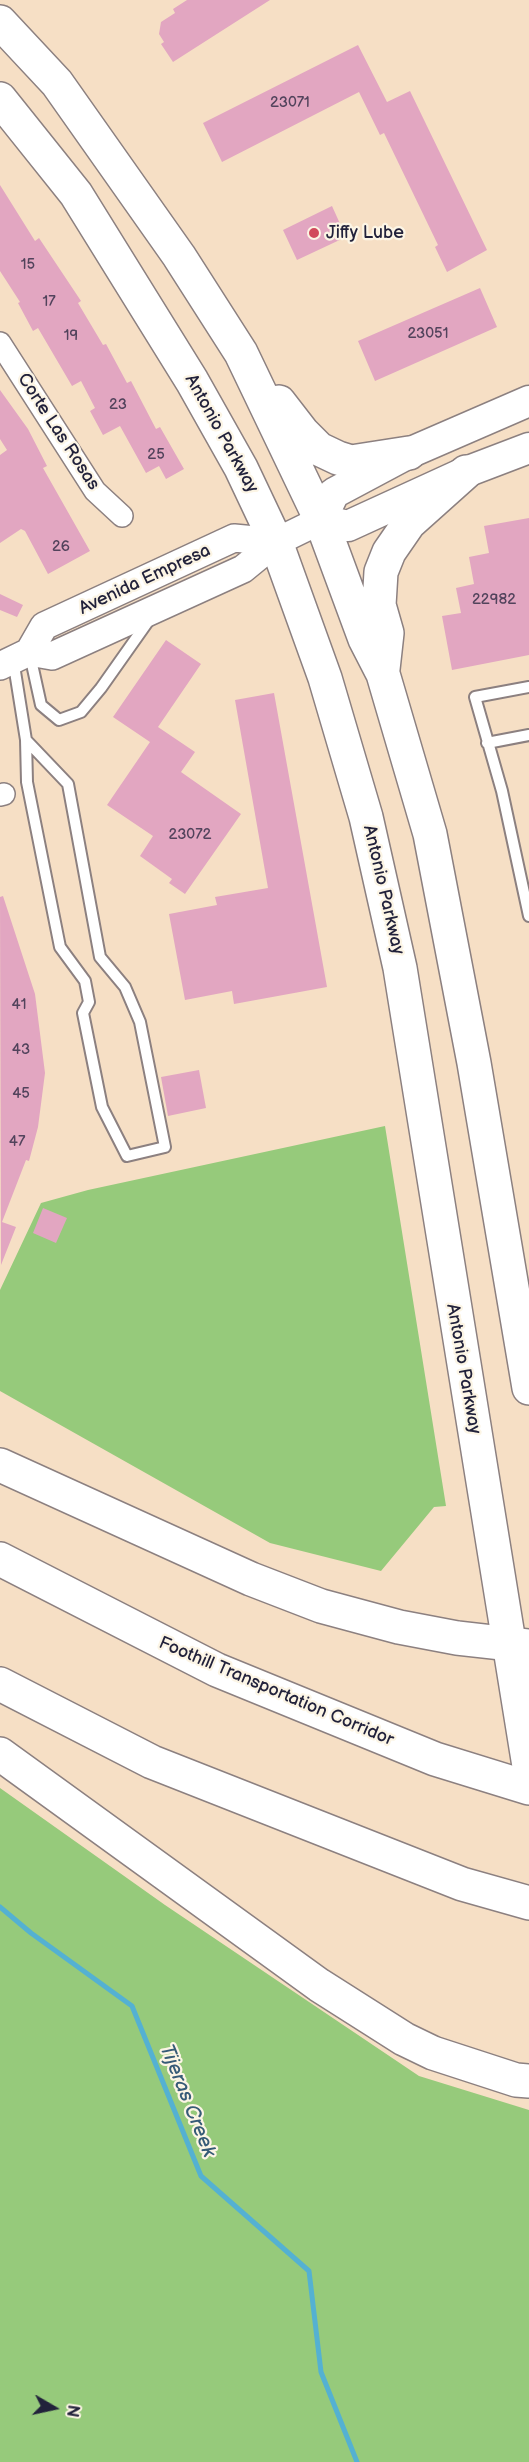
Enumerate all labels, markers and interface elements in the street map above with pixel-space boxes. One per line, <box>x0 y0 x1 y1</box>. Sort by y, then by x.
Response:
house number: 23071 <box>270 94 310 112</box>
place label: Jiffy Lube <box>326 222 404 244</box>
marker: Jiffy Lube <box>307 226 321 240</box>
house number: 15 <box>21 256 35 274</box>
house number: 17 <box>42 293 56 311</box>
house number: 23051 <box>408 325 448 343</box>
house number: 19 <box>64 327 78 345</box>
street label: Corte Las Rosas <box>12 369 104 495</box>
street label: Antonio Parkway <box>180 371 262 497</box>
house number: 23 <box>109 396 127 414</box>
house number: 25 <box>147 446 165 464</box>
house number: 26 <box>52 538 70 556</box>
street label: Avenida Empresa <box>76 540 214 620</box>
house number: 22982 <box>472 591 516 609</box>
street label: Antonio Parkway <box>358 823 408 957</box>
house number: 23072 <box>169 826 211 844</box>
house number: 41 <box>12 996 26 1014</box>
house number: 43 <box>12 1041 30 1059</box>
house number: 45 <box>12 1085 30 1103</box>
house number: 47 <box>9 1133 25 1151</box>
street label: Antonio Parkway <box>441 1302 485 1436</box>
street label: Foothill Transportation Corridor <box>155 1633 397 1751</box>
water label: Tijeras Creek <box>154 2041 220 2161</box>
north arrow <box>24 2378 84 2438</box>
text: N <box>62 2403 83 2418</box>

